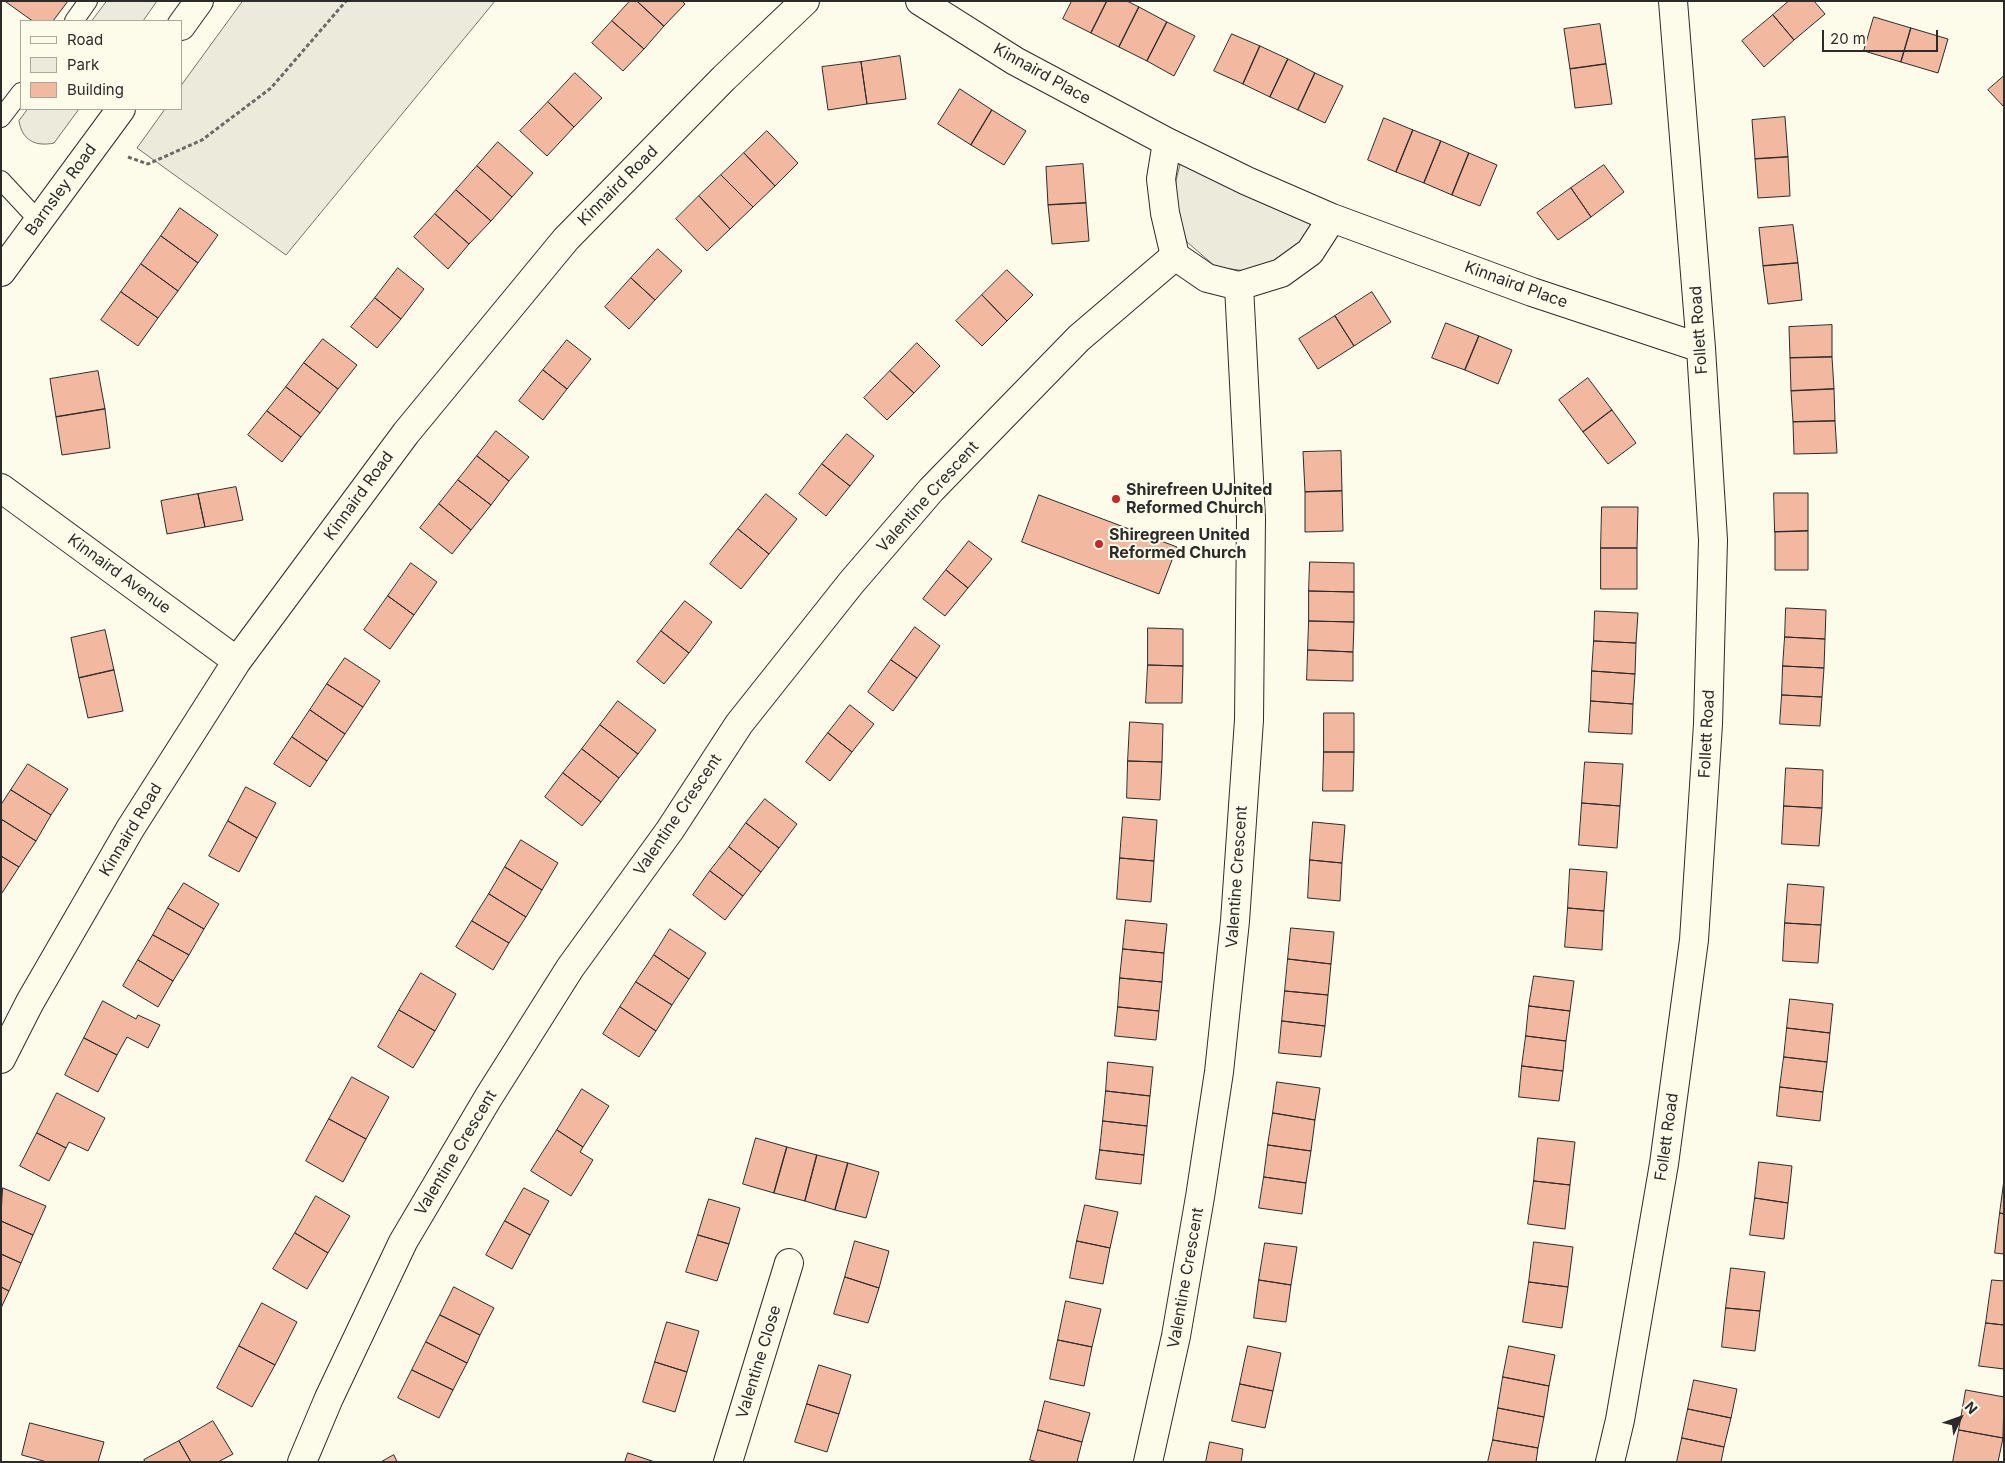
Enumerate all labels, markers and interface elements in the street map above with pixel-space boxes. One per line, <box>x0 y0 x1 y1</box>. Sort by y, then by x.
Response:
legend <box>20 20 182 110</box>
scale bar <box>1825 20 1941 52</box>
text: 20 m <box>1830 29 1866 48</box>
text: Road <box>67 30 103 49</box>
street label: Kinnaird Place <box>990 39 1094 109</box>
text: Park <box>67 55 99 74</box>
text: Building <box>67 80 124 99</box>
street label: Barnsley Road <box>21 140 101 240</box>
street label: Kinnaird Road <box>574 142 662 230</box>
street label: Kinnaird Place <box>1462 257 1570 313</box>
street label: Follett Road <box>1686 285 1712 375</box>
street label: Valentine Crescent <box>873 438 983 556</box>
street label: Kinnaird Road <box>320 448 398 544</box>
place label: Shirefreen UJnited Reformed Church <box>1126 480 1272 518</box>
marker: Shirefreen UJnited Reformed Church <box>1110 493 1122 505</box>
place label: Shiregreen United Reformed Church <box>1109 525 1250 563</box>
street label: Kinnaird Avenue <box>64 530 174 618</box>
marker: Shiregreen United Reformed Church <box>1093 538 1105 550</box>
street label: Follett Road <box>1695 689 1719 779</box>
street label: Valentine Crescent <box>630 751 726 879</box>
street label: Kinnaird Road <box>96 780 166 880</box>
street label: Valentine Crescent <box>1222 805 1252 949</box>
street label: Valentine Crescent <box>411 1087 501 1219</box>
street label: Follett Road <box>1651 1092 1683 1182</box>
street label: Valentine Crescent <box>1164 1206 1208 1350</box>
street label: Valentine Close <box>733 1303 785 1421</box>
north arrow <box>1935 1393 1985 1443</box>
text: N <box>1962 1398 1981 1417</box>

